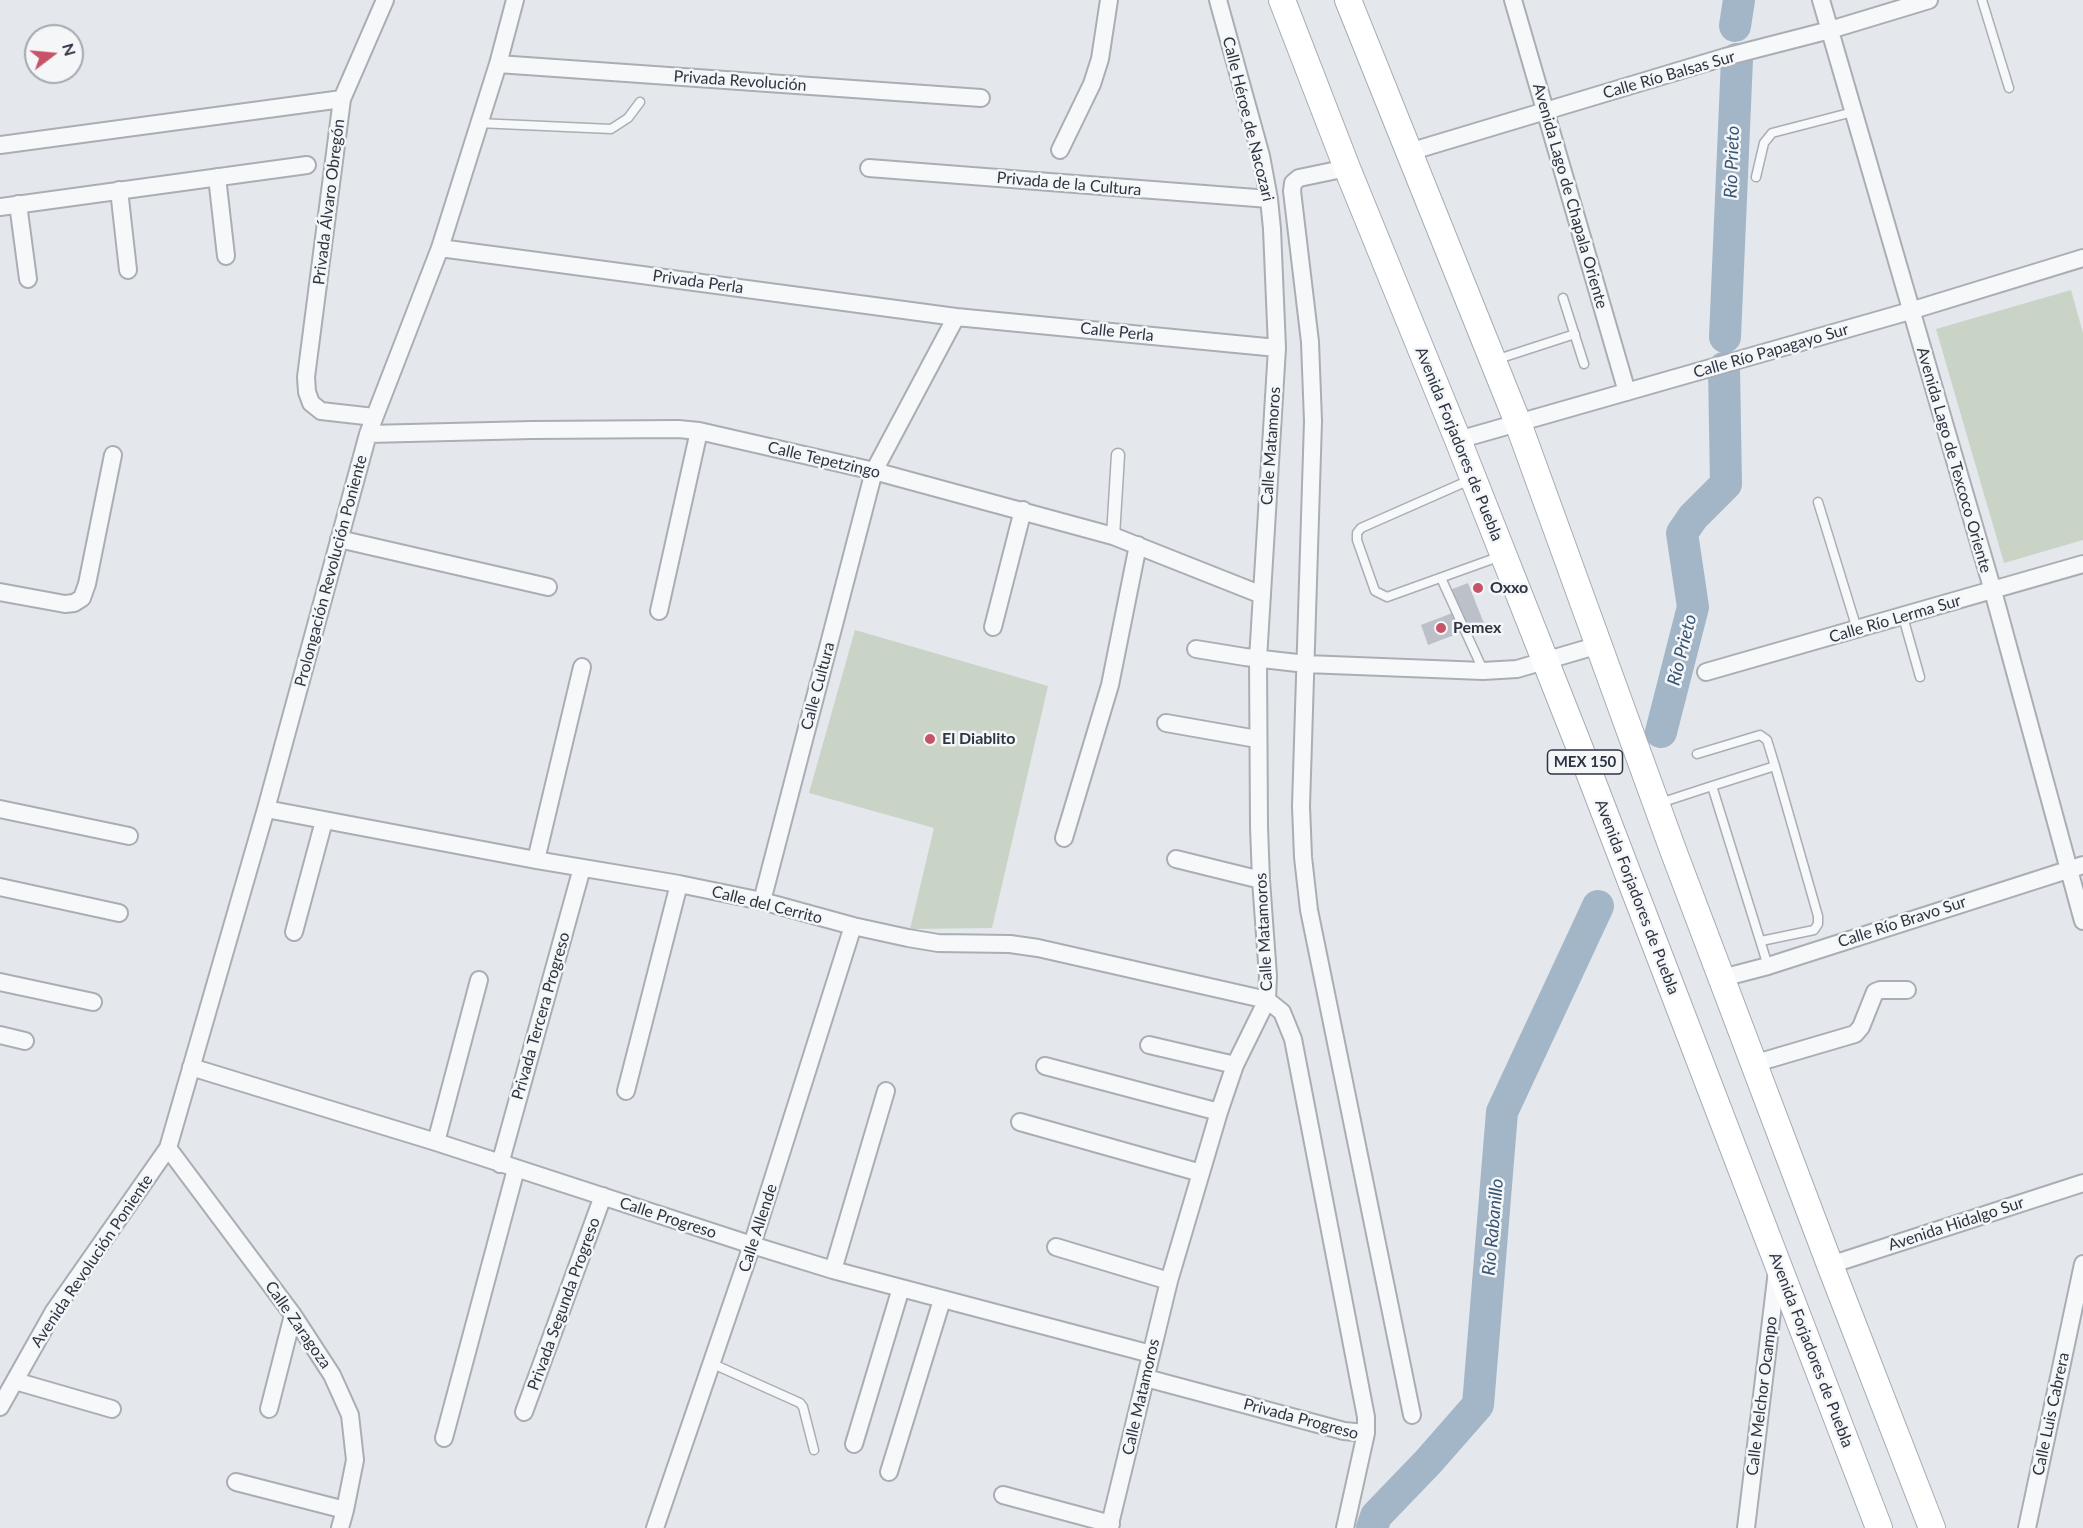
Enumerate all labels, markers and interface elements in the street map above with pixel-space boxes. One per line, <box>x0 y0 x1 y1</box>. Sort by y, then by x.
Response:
north arrow <box>24 24 84 84</box>
street label: Calle Héroe de Nacozari <box>1218 35 1278 203</box>
text: N <box>59 41 81 58</box>
street label: Calle Río Balsas Sur <box>1601 47 1737 103</box>
street label: Privada Revolución <box>673 67 807 95</box>
street label: Avenida Lago de Chapala Oriente <box>1529 81 1611 311</box>
street label: Privada Álvaro Obregón <box>309 118 349 286</box>
water label: Río Prieto <box>1720 125 1744 199</box>
street label: Privada de la Cultura <box>996 168 1142 200</box>
street label: Privada Perla <box>651 266 745 298</box>
street label: Calle Perla <box>1079 319 1155 345</box>
street label: Calle Río Papagayo Sur <box>1691 320 1851 382</box>
street label: Avenida Forjadores de Puebla <box>1411 344 1507 544</box>
street label: Avenida Lago de Texcoco Oriente <box>1913 345 1995 575</box>
street label: Calle Matamoros <box>1257 386 1285 506</box>
street label: Calle Tepetzingo <box>766 438 882 482</box>
street label: Prolongación Revolución Poniente <box>291 453 371 689</box>
place label: Oxxo <box>1490 578 1528 598</box>
marker: Oxxo <box>1471 581 1485 595</box>
street label: Calle Río Lerma Sur <box>1827 591 1963 647</box>
water label: Río Prieto <box>1663 612 1701 688</box>
place label: Pemex <box>1453 618 1501 638</box>
marker: Pemex <box>1434 621 1448 635</box>
street label: Calle Cultura <box>797 640 839 732</box>
place label: El Diablito <box>942 729 1015 749</box>
marker: El Diablito <box>923 732 937 746</box>
road number: MEX 150 <box>1548 750 1622 774</box>
street label: Avenida Forjadores de Puebla <box>1591 797 1683 997</box>
street label: Calle Matamoros <box>1251 872 1277 992</box>
street label: Calle del Cerrito <box>710 882 824 928</box>
street label: Calle Río Bravo Sur <box>1835 892 1969 952</box>
street label: Privada Tercera Progreso <box>508 930 574 1102</box>
street label: Avenida Revolución Poniente <box>27 1171 157 1351</box>
water label: Río Rabanillo <box>1478 1178 1508 1276</box>
street label: Calle Allende <box>735 1181 781 1275</box>
street label: Calle Progreso <box>617 1193 719 1243</box>
street label: Avenida Hidalgo Sur <box>1886 1193 2026 1255</box>
street label: Privada Segunda Progreso <box>524 1215 604 1393</box>
street label: Avenida Forjadores de Puebla <box>1765 1250 1857 1450</box>
street label: Calle Zaragoza <box>261 1278 335 1372</box>
street label: Calle Melchor Ocampo <box>1743 1315 1781 1477</box>
street label: Calle Matamoros <box>1118 1337 1164 1457</box>
street label: Calle Luis Cabrera <box>2029 1351 2073 1477</box>
street label: Privada Progreso <box>1241 1394 1361 1444</box>

